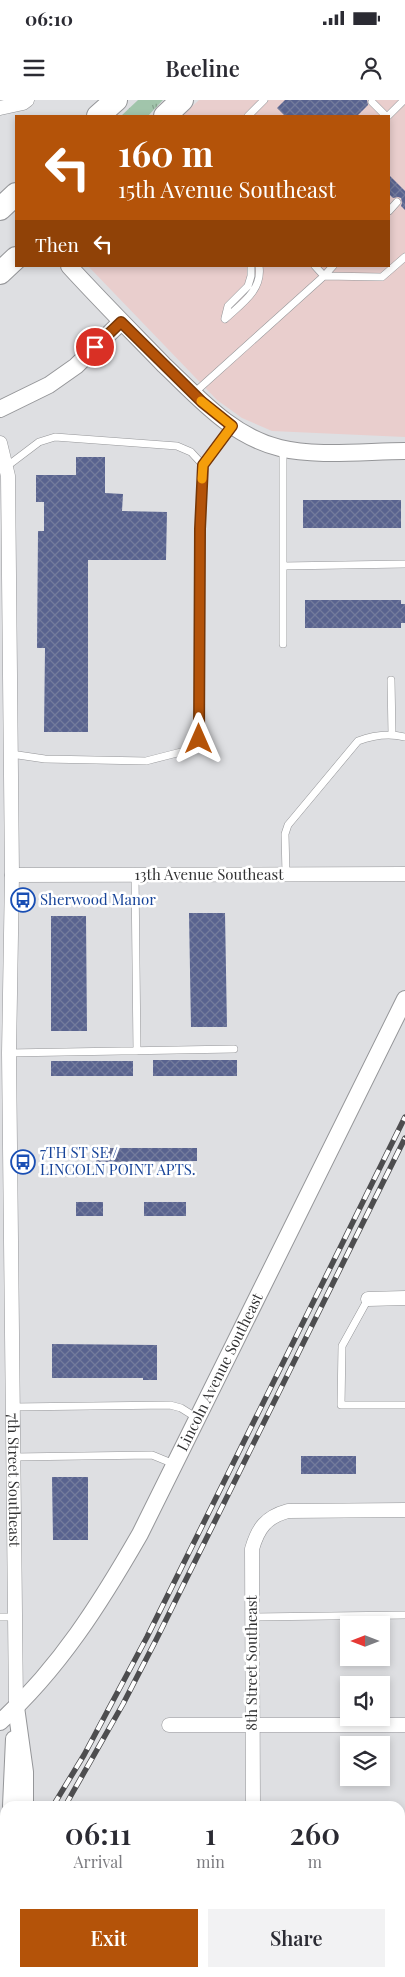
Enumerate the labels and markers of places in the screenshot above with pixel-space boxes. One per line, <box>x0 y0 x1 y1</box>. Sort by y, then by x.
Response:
pin <box>74 326 116 368</box>
bus stop icon: Sherwood Manor <box>10 887 36 913</box>
place label: Sherwood Manor <box>40 889 156 909</box>
place label: 7TH ST SE / LINCOLN POINT APTS. <box>40 1142 196 1179</box>
bus stop icon: 7TH ST SE / LINCOLN POINT APTS. <box>10 1149 36 1175</box>

